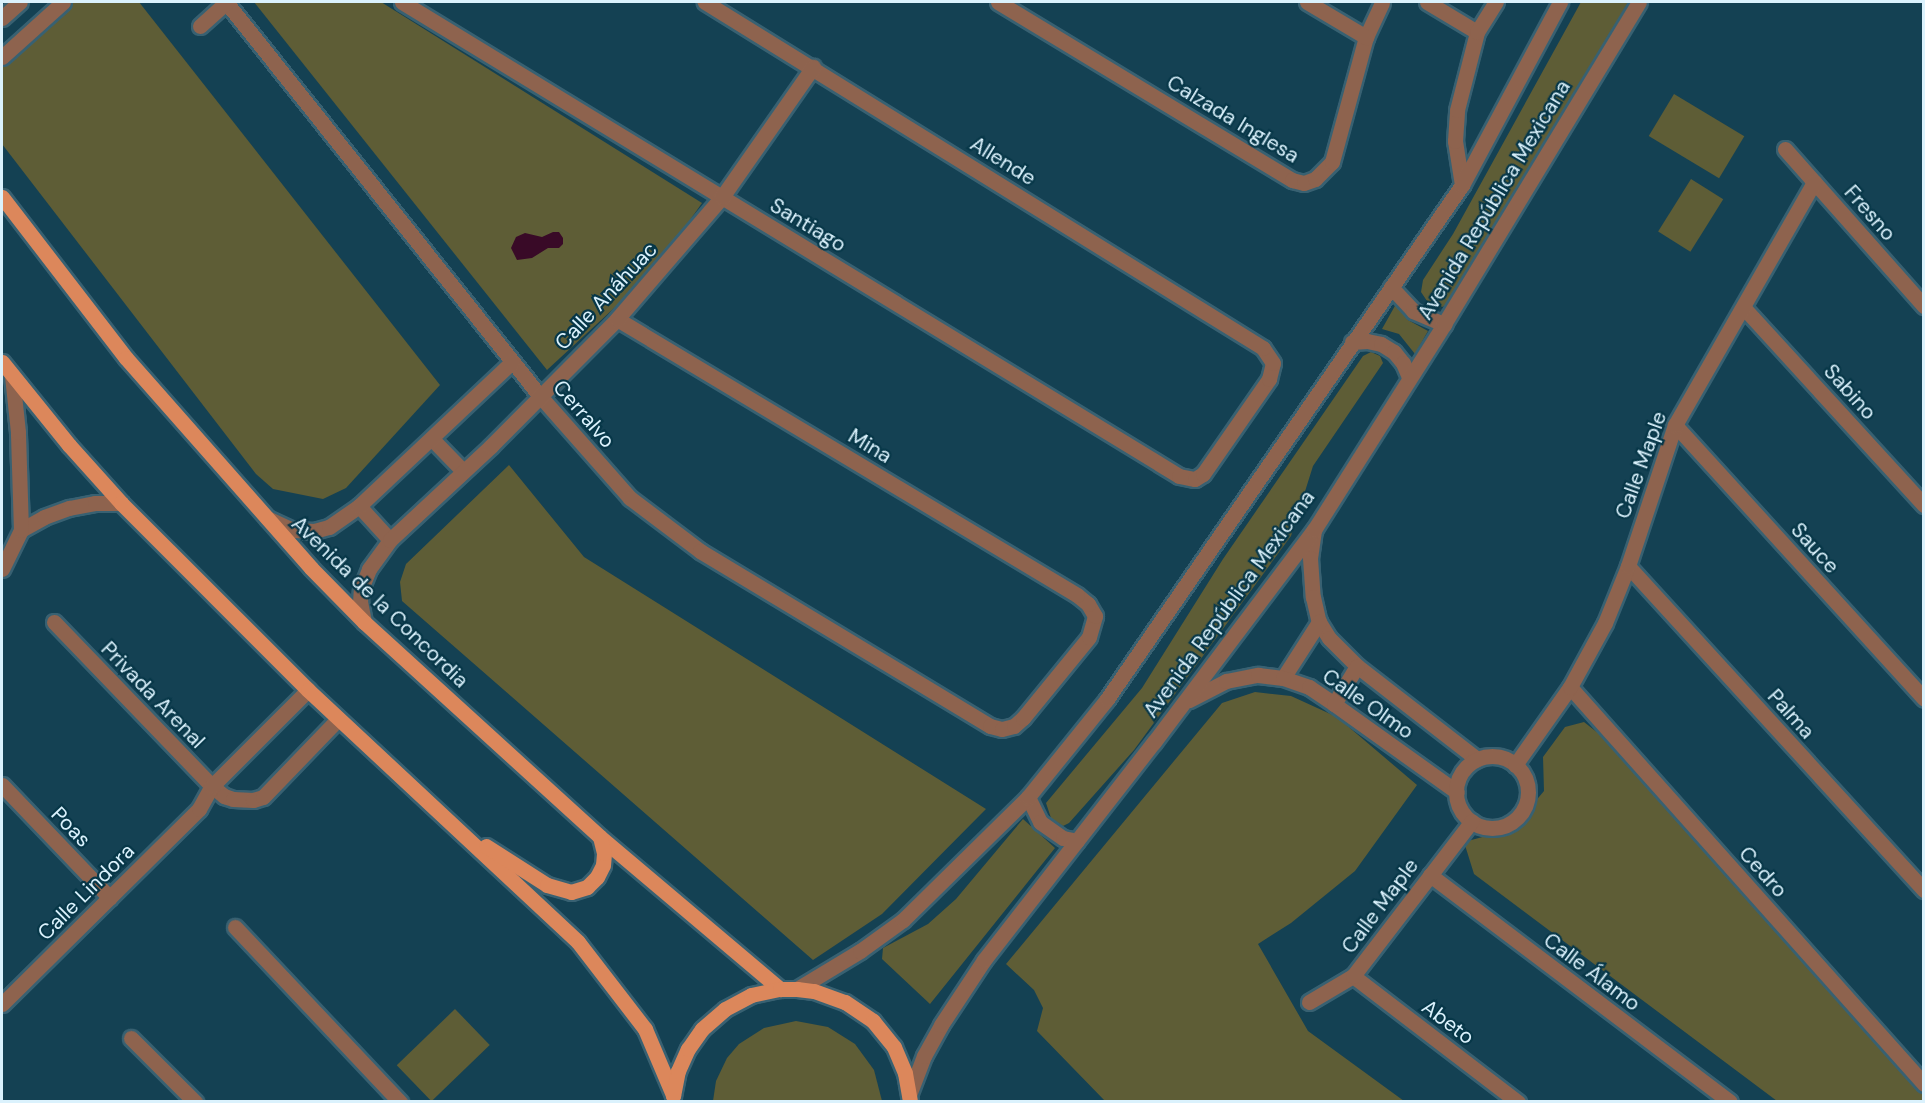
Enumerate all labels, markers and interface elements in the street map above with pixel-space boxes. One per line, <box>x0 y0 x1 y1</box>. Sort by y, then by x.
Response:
street label: Calzada Inglesa <box>1162 70 1304 168</box>
street label: Avenida República Mexicana <box>1412 76 1576 324</box>
street label: Allende <box>966 131 1040 191</box>
street label: Fresno <box>1839 180 1901 246</box>
street label: Santiago <box>765 193 851 257</box>
street label: Calle Anáhuac <box>550 237 662 355</box>
street label: Sabino <box>1818 359 1882 425</box>
street label: Cerralvo <box>548 375 620 453</box>
street label: Calle Maple <box>1610 408 1672 522</box>
street label: Mina <box>844 423 896 469</box>
street label: Avenida República Mexicana <box>1138 485 1320 723</box>
street label: Avenida de la Concordia <box>286 511 474 693</box>
street label: Sauce <box>1786 517 1844 579</box>
street label: Privada Arenal <box>96 636 210 754</box>
street label: Calle Olmo <box>1318 663 1418 745</box>
street label: Palma <box>1762 684 1820 744</box>
street label: Poas <box>46 802 96 852</box>
street label: Calle Lindora <box>32 838 140 946</box>
street label: Cedro <box>1734 841 1792 903</box>
street label: Calle Maple <box>1336 854 1424 958</box>
street label: Calle Álamo <box>1539 927 1645 1017</box>
street label: Abeto <box>1417 994 1479 1050</box>

